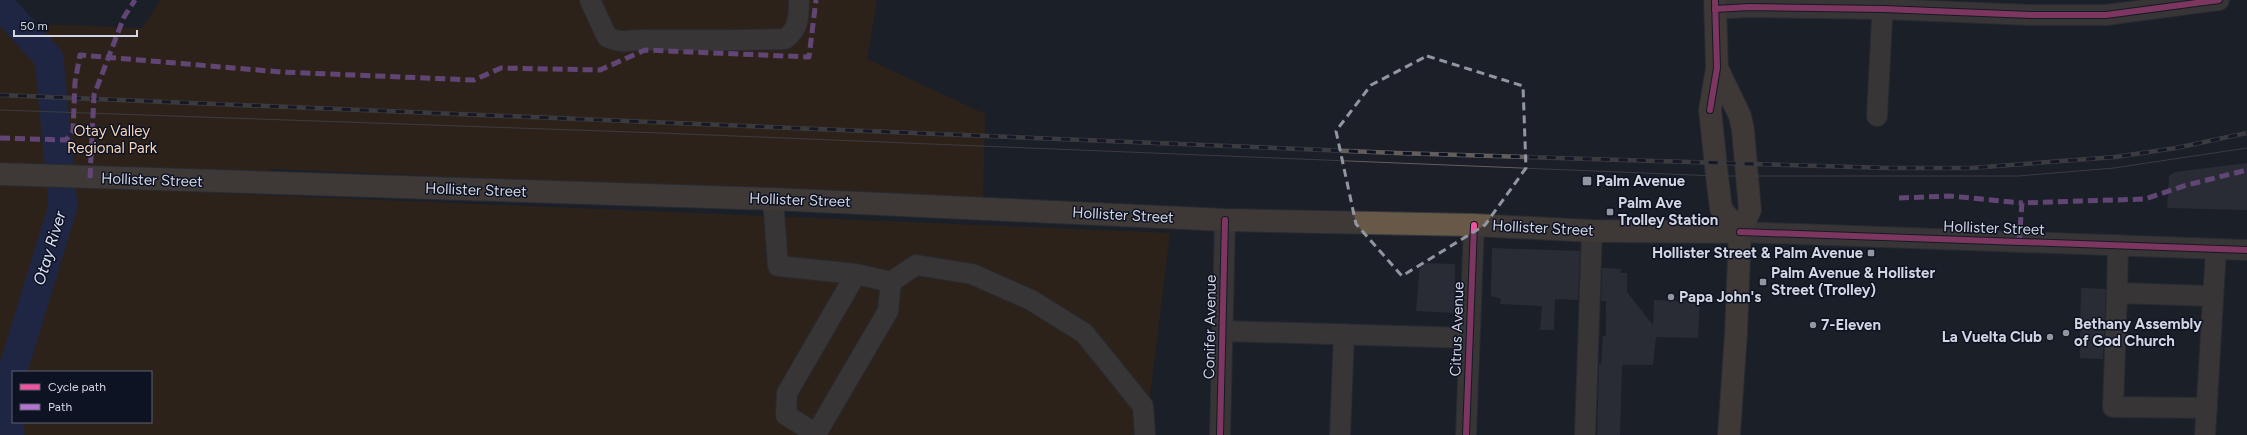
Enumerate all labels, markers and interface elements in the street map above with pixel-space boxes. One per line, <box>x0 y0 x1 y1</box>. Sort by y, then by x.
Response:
scale bar <box>14 12 137 38</box>
text: 50 m <box>20 19 48 33</box>
park label: Otay Valley Regional Park <box>67 122 158 157</box>
street label: Hollister Street <box>101 169 203 191</box>
place label: Palm Avenue <box>1596 172 1686 190</box>
marker: Palm Avenue <box>1581 175 1593 187</box>
street label: Hollister Street <box>425 179 527 201</box>
street label: Hollister Street <box>749 189 851 211</box>
place label: Palm Ave Trolley Station <box>1618 194 1718 229</box>
street label: Hollister Street <box>1072 203 1175 227</box>
marker: Palm Ave Trolley Station <box>1605 207 1615 217</box>
water label: Otay River <box>29 208 70 287</box>
street label: Hollister Street <box>1492 216 1595 240</box>
street label: Hollister Street <box>1943 217 2045 239</box>
place label: Hollister Street & Palm Avenue <box>1652 244 1864 262</box>
marker: Hollister Street & Palm Avenue <box>1866 248 1876 258</box>
place label: Palm Avenue & Hollister Street (Trolley) <box>1771 264 1935 299</box>
street label: Conifer Avenue <box>1200 275 1220 379</box>
marker: Palm Avenue & Hollister Street (Trolley) <box>1758 277 1768 287</box>
street label: Citrus Avenue <box>1446 281 1468 377</box>
place label: Papa John's <box>1679 288 1761 306</box>
marker: Papa John's <box>1666 292 1676 302</box>
place label: Bethany Assembly of God Church <box>2074 315 2202 350</box>
place label: 7-Eleven <box>1821 316 1881 334</box>
marker: 7-Eleven <box>1808 320 1818 330</box>
place label: La Vuelta Club <box>1942 328 2042 346</box>
marker: Bethany Assembly of God Church <box>2061 328 2071 338</box>
marker: La Vuelta Club <box>2045 332 2055 342</box>
legend <box>12 371 152 423</box>
text: Cycle path <box>48 380 106 394</box>
text: Path <box>48 400 72 414</box>

